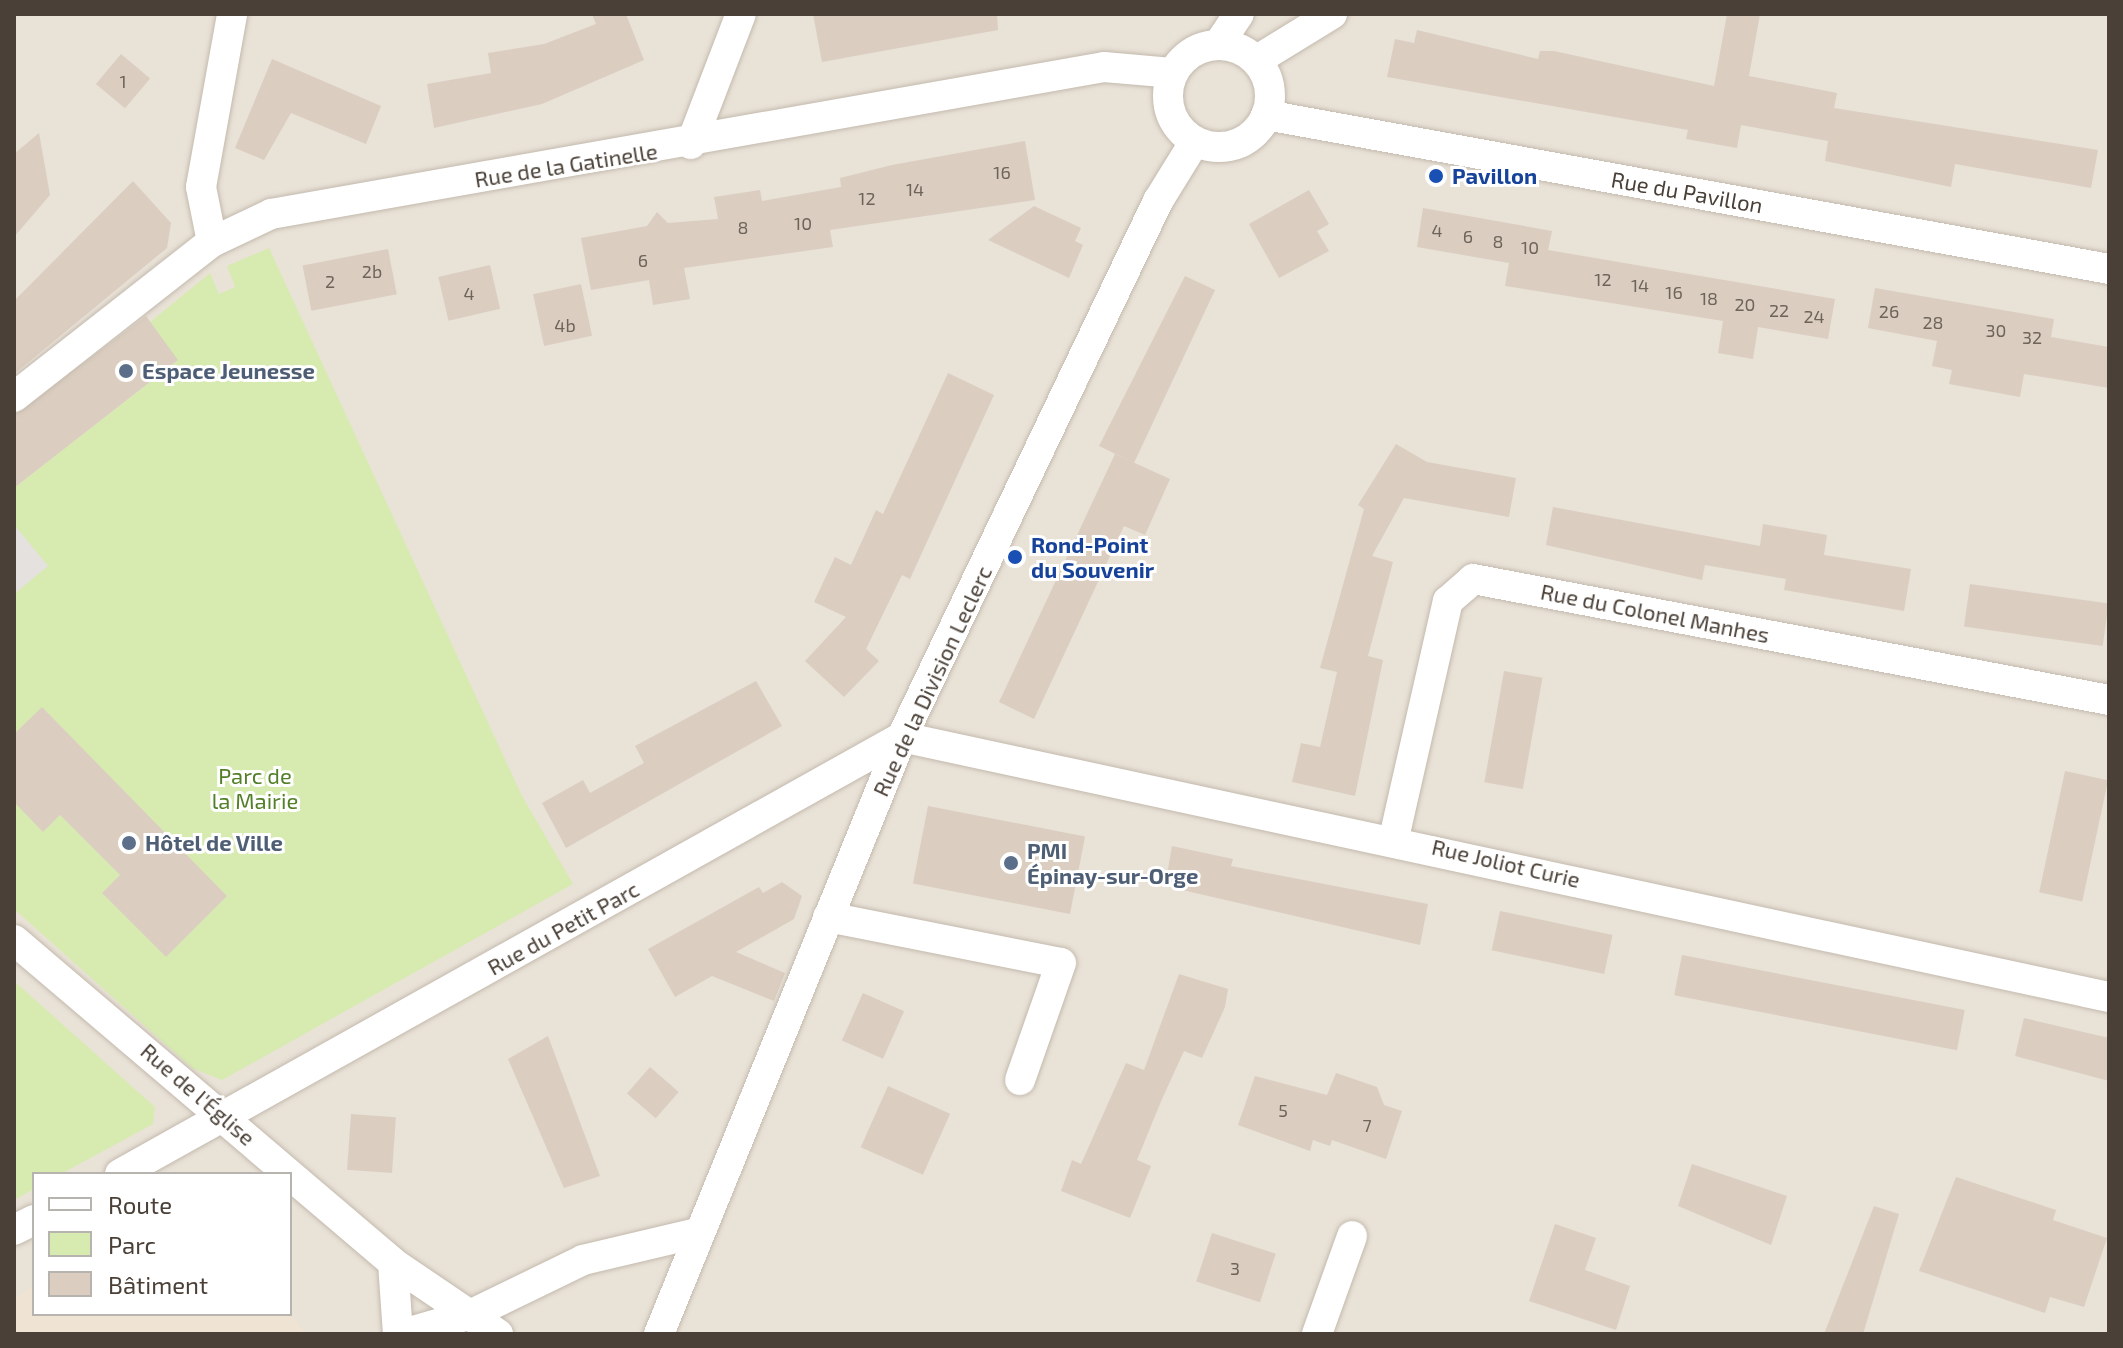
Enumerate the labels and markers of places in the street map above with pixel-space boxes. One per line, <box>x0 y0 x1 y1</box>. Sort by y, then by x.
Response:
place label: Pavillon <box>1452 163 1537 189</box>
marker: Pavillon <box>1427 167 1445 185</box>
place label: Espace Jeunesse <box>142 358 315 384</box>
marker: Espace Jeunesse <box>117 362 135 380</box>
place label: Rond-Point du Souvenir <box>1031 531 1154 582</box>
marker: Rond-Point du Souvenir <box>1006 548 1024 566</box>
place label: Hôtel de Ville <box>145 830 284 856</box>
marker: Hôtel de Ville <box>120 834 138 852</box>
place label: PMI Épinay-sur-Orge <box>1027 837 1198 888</box>
marker: PMI Épinay-sur-Orge <box>1002 854 1020 872</box>

